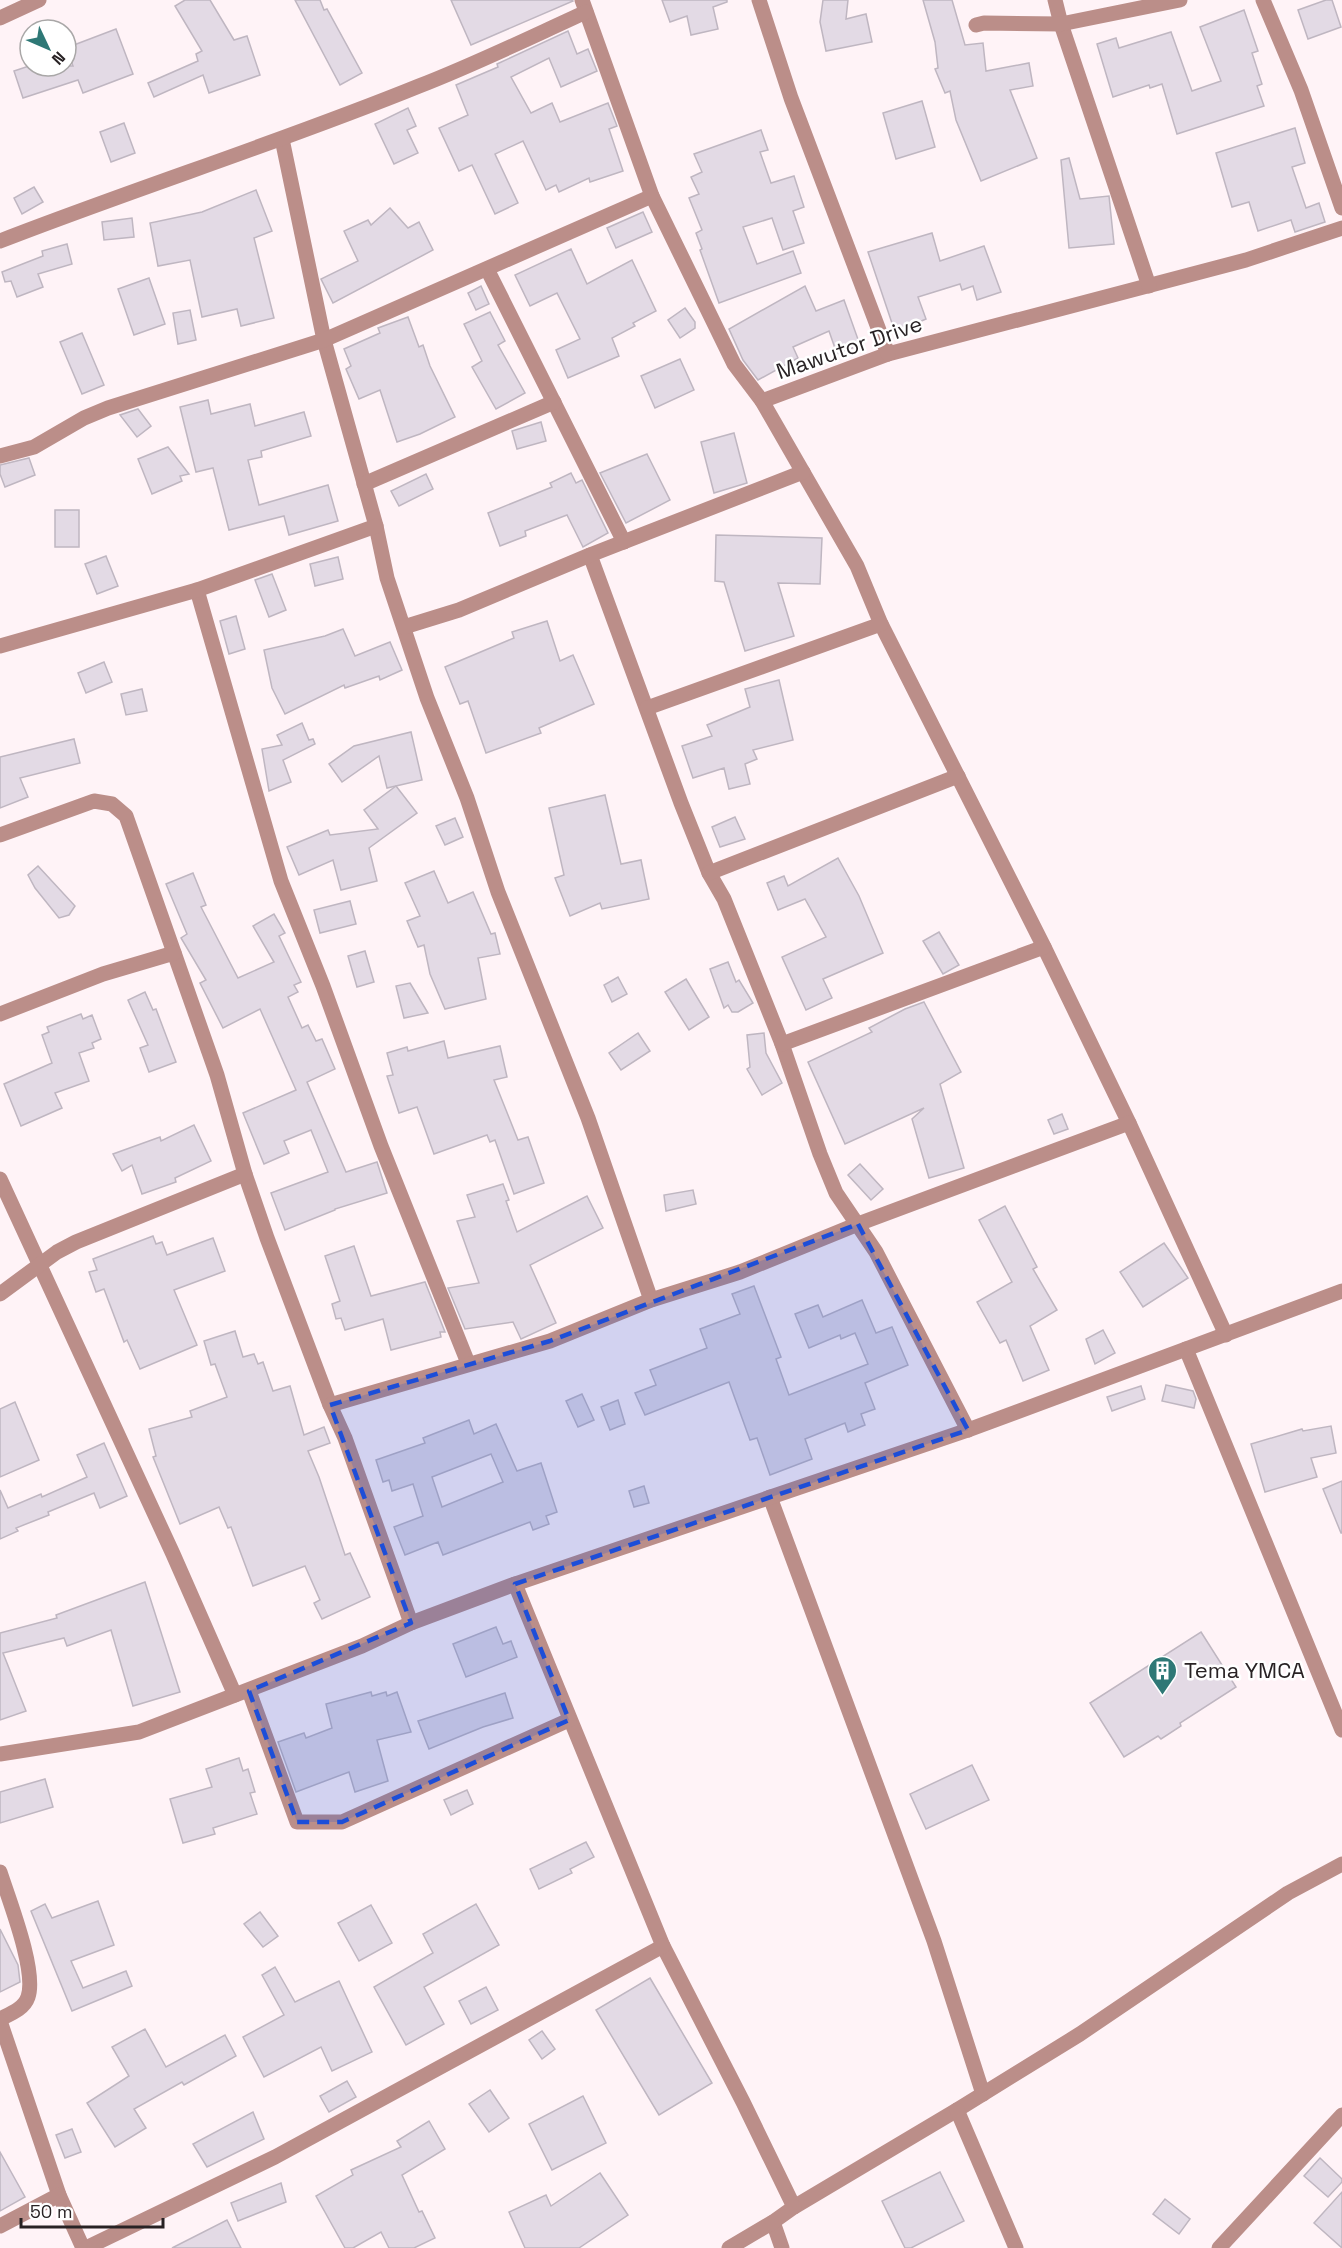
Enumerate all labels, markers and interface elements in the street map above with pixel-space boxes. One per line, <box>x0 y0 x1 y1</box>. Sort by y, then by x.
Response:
north arrow <box>18 18 78 78</box>
text: N <box>47 47 70 69</box>
street label: Mawutor Drive <box>772 309 926 385</box>
building icon: Tema YMCA <box>1147 1654 1179 1696</box>
place label: Tema YMCA <box>1184 1656 1305 1684</box>
scale bar <box>21 2191 164 2229</box>
text: 50 m <box>30 2200 72 2223</box>

